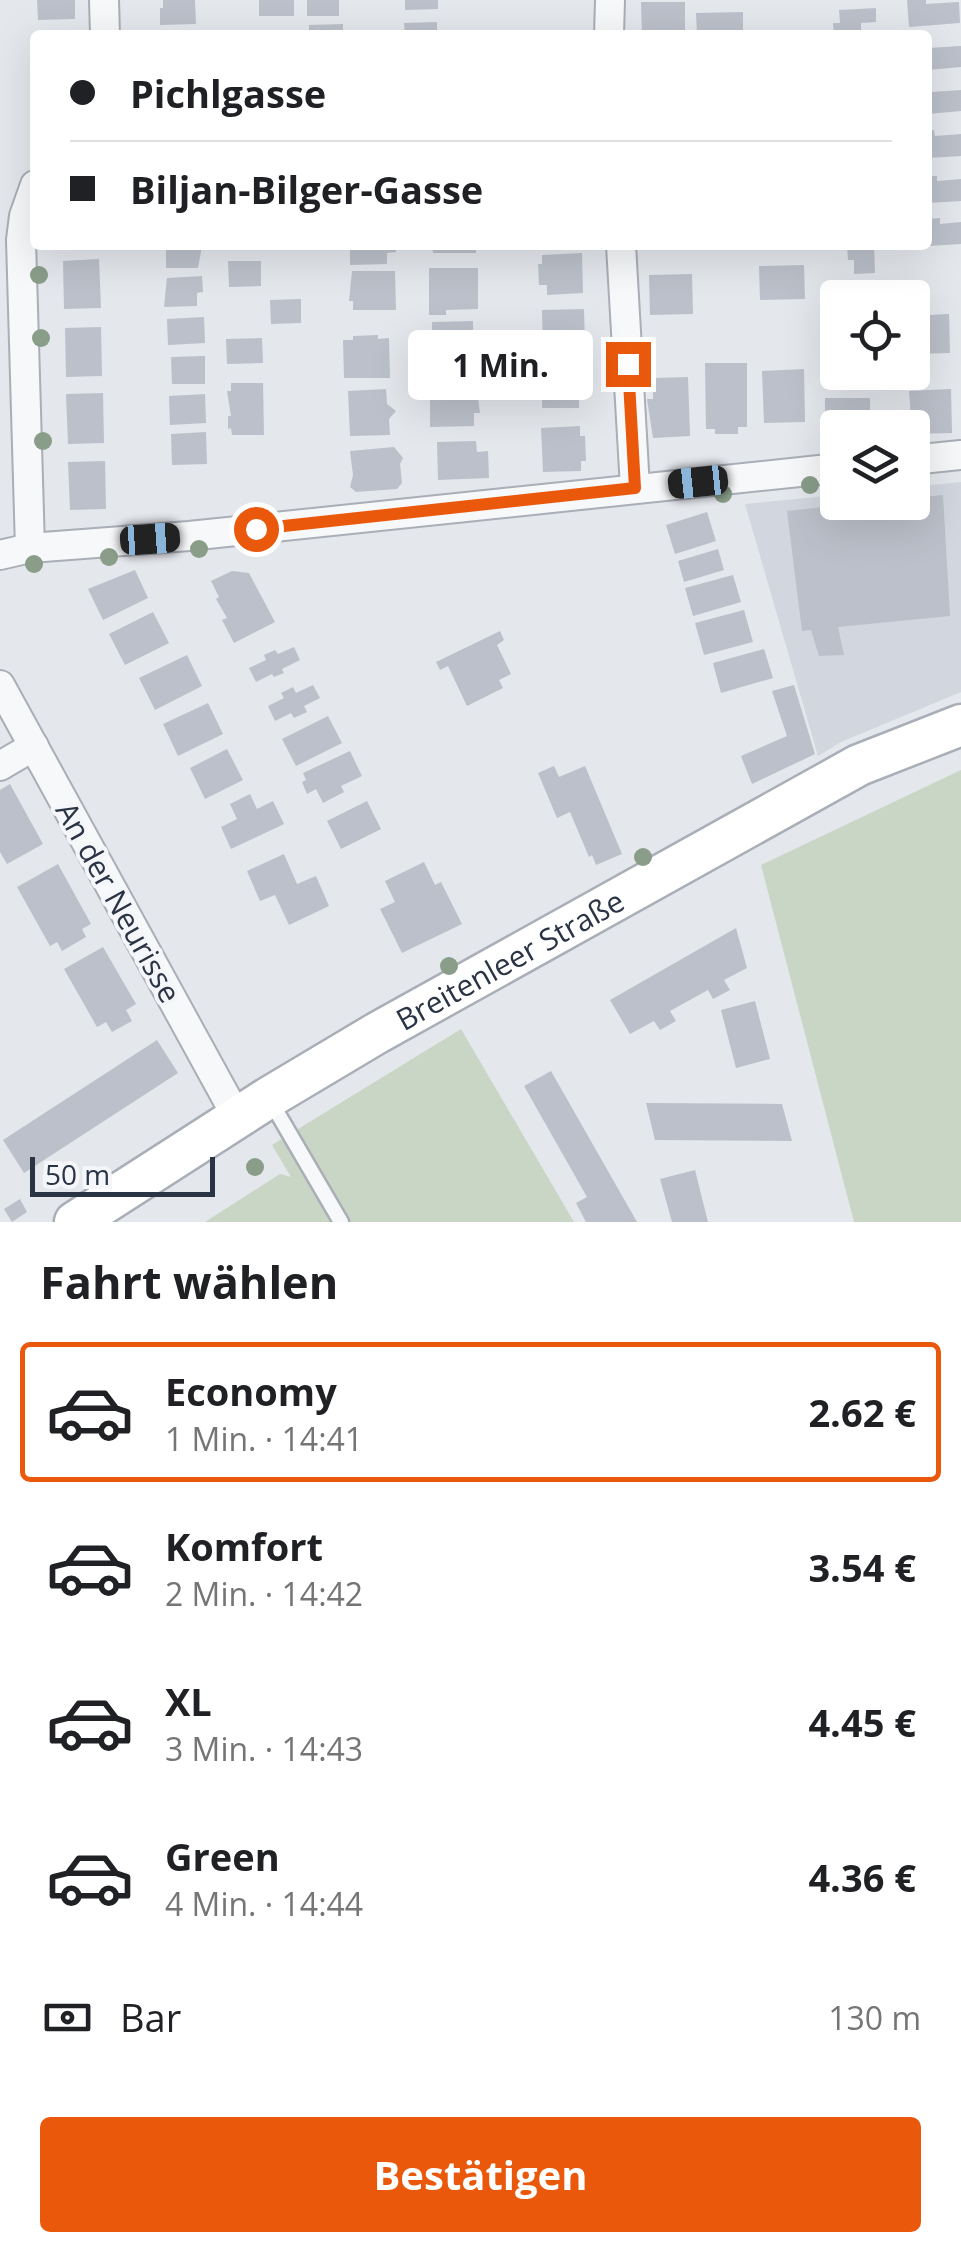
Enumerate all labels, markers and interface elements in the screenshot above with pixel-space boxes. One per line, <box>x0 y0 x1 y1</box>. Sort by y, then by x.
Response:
text: Pichlgasse <box>130 67 326 119</box>
text: Biljan-Bilger-Gasse <box>130 163 483 215</box>
map controls <box>820 280 930 520</box>
button: locate <box>820 280 930 390</box>
callout: 1 Min. <box>408 329 593 399</box>
route end <box>606 342 651 387</box>
text: 1 Min. <box>452 343 549 386</box>
button: layers <box>820 410 930 520</box>
car <box>667 464 729 500</box>
route start <box>234 507 279 552</box>
car <box>119 522 181 556</box>
street label: An der Neurisse <box>47 794 191 1010</box>
street label: Breitenleer Straße <box>388 879 631 1039</box>
scale bar <box>30 1152 215 1196</box>
text: 50 m <box>45 1155 110 1193</box>
text: Fahrt wählen <box>40 1251 338 1312</box>
text: Economy <box>165 1365 337 1417</box>
icon: car <box>45 1367 135 1457</box>
text: 2.62 € <box>808 1386 916 1438</box>
text: 1 Min. · 14:41 <box>165 1417 363 1460</box>
text: Komfort <box>165 1520 323 1572</box>
icon: car <box>45 1522 135 1612</box>
text: 3.54 € <box>808 1541 916 1593</box>
text: 2 Min. · 14:42 <box>165 1572 363 1615</box>
text: XL <box>165 1675 212 1727</box>
icon: car <box>45 1677 135 1767</box>
text: 4.45 € <box>808 1696 916 1748</box>
text: 3 Min. · 14:43 <box>165 1727 363 1770</box>
text: Green <box>165 1830 280 1882</box>
icon: car <box>45 1832 135 1922</box>
text: 4.36 € <box>808 1851 916 1903</box>
text: 4 Min. · 14:44 <box>165 1882 363 1925</box>
icon: cash <box>40 1990 95 2045</box>
text: Bar <box>120 1991 181 2043</box>
text: 130 m <box>828 1996 921 2039</box>
button: Bestätigen <box>40 2117 921 2232</box>

